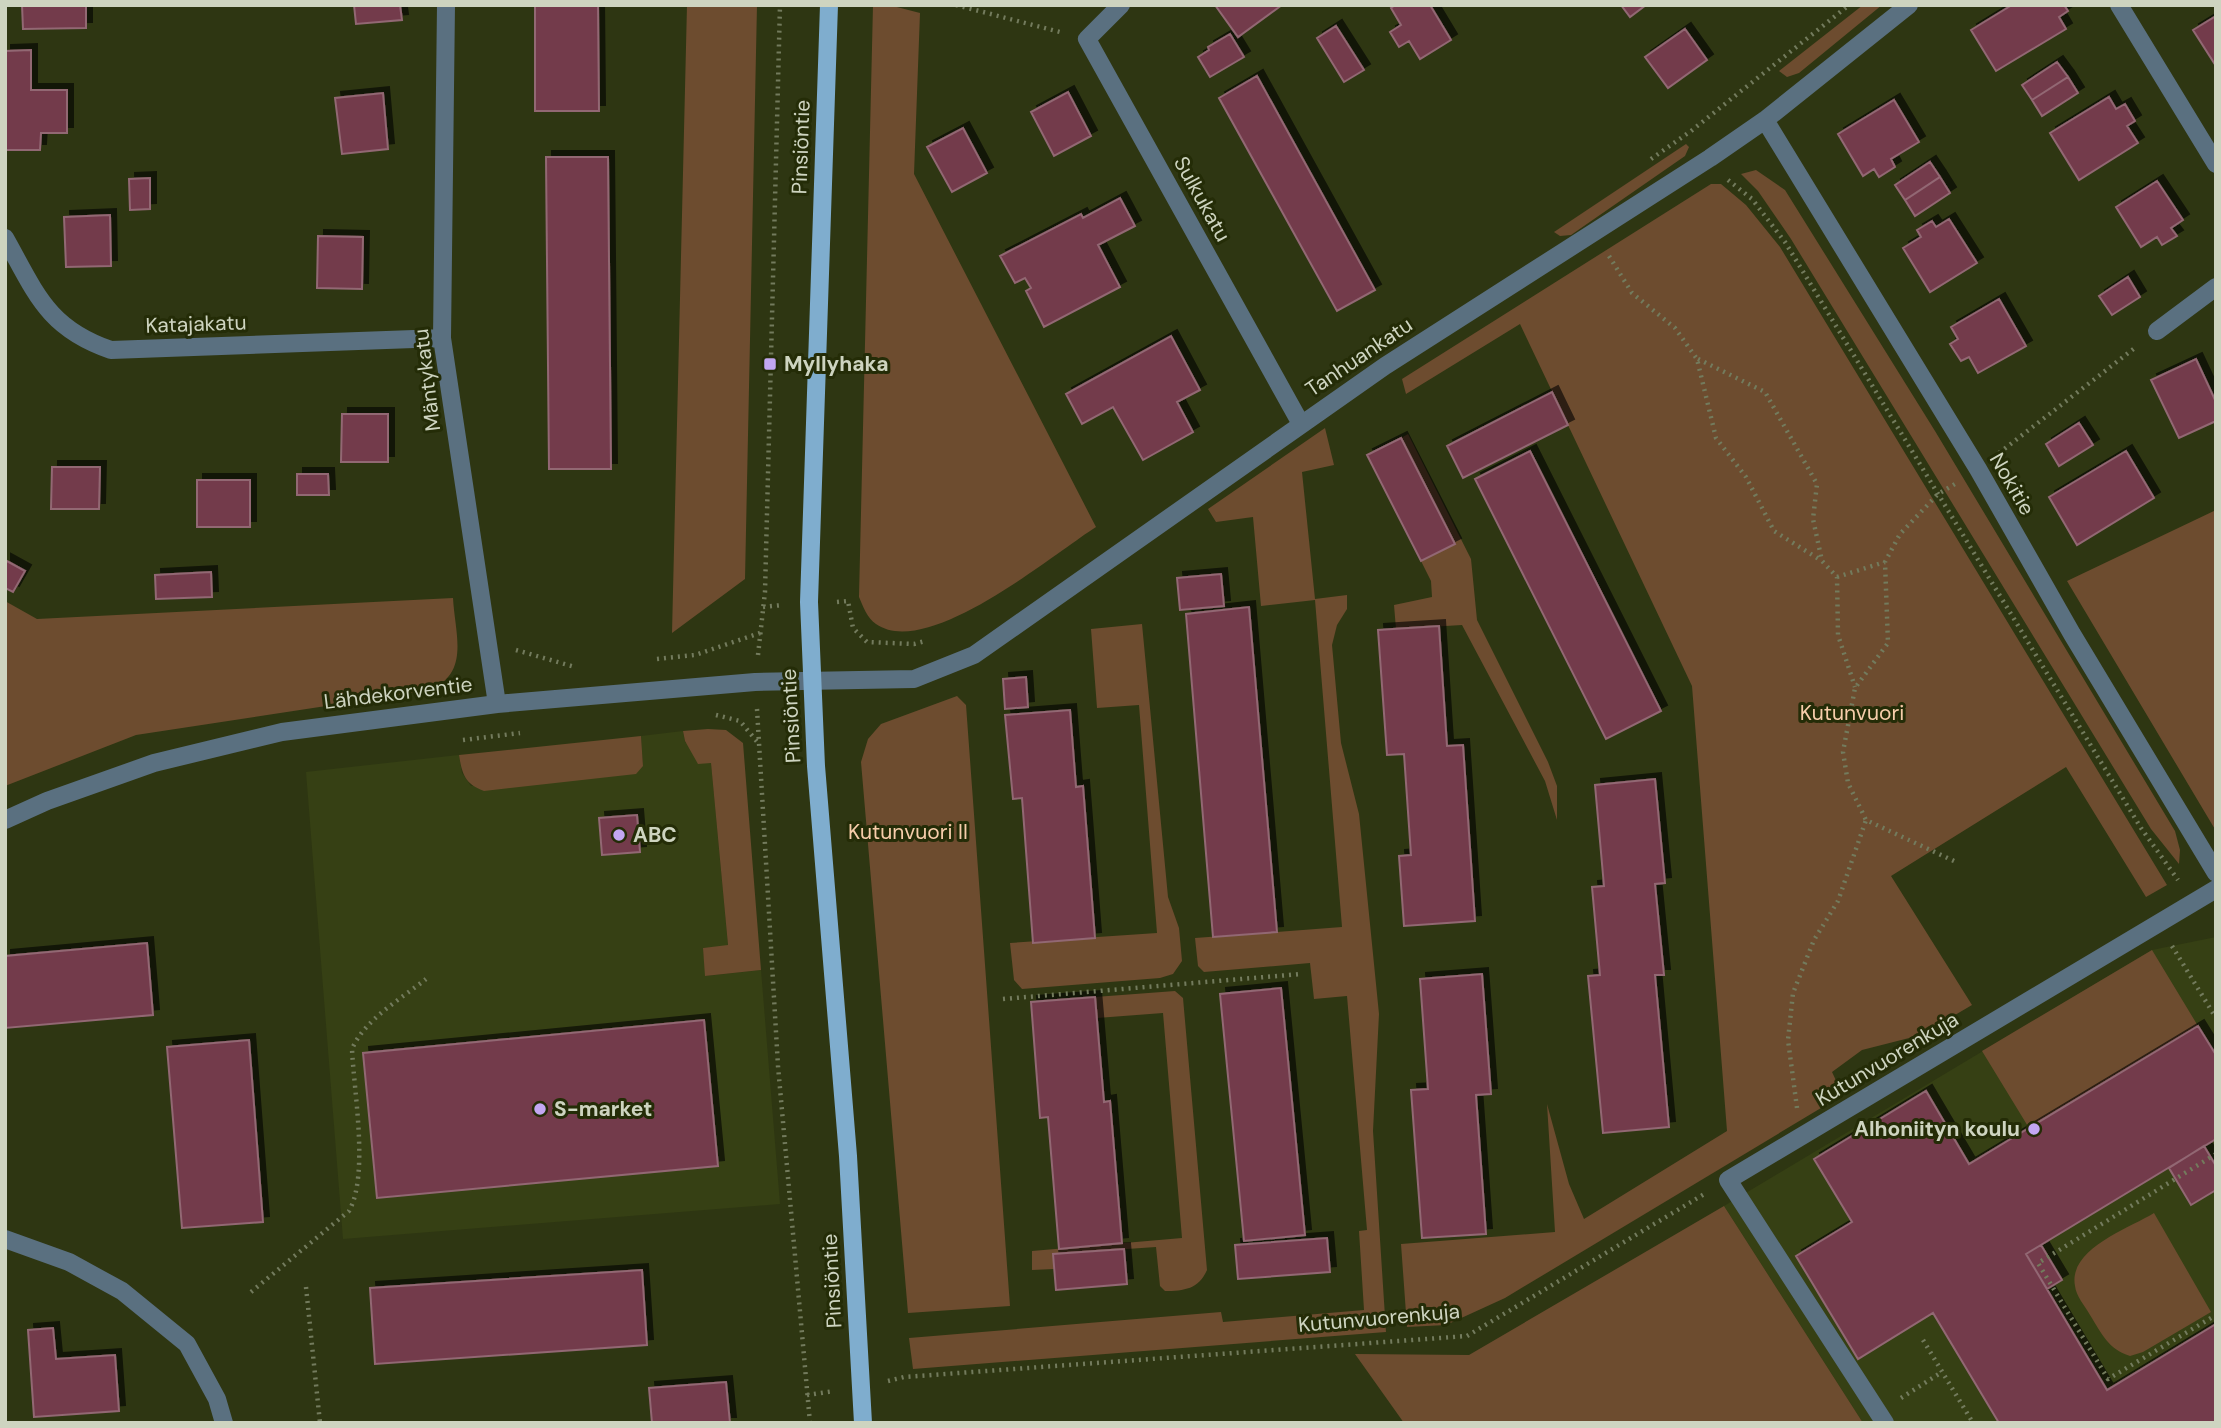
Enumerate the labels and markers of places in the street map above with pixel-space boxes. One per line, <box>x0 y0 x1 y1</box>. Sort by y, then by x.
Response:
place label: Myllyhaka <box>784 350 889 378</box>
marker: Myllyhaka <box>762 356 778 372</box>
place label: ABC <box>633 821 677 849</box>
marker: ABC <box>611 827 627 843</box>
place label: S-market <box>554 1095 652 1123</box>
marker: S-market <box>532 1101 548 1117</box>
place label: Alhoniityn koulu <box>1854 1115 2020 1143</box>
marker: Alhoniityn koulu <box>2026 1121 2042 1137</box>

